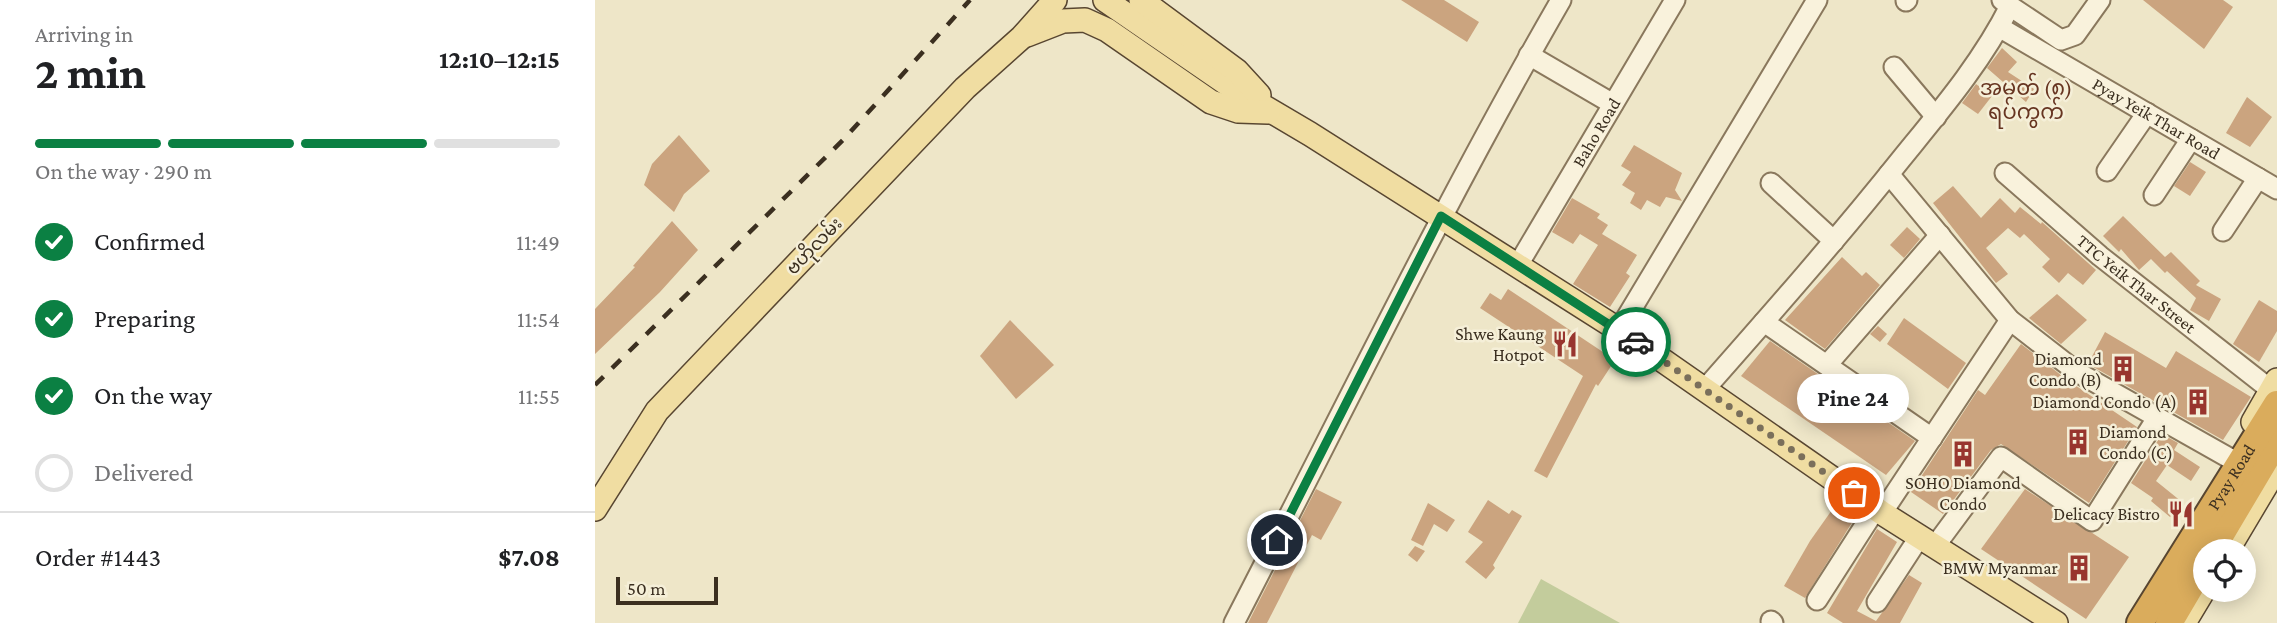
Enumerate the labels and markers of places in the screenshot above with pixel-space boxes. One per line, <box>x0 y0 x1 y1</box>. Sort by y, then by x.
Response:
place label: Shwe Kaung Hotpot <box>1455 324 1545 365</box>
restaurant icon: Shwe Kaung Hotpot <box>1550 329 1580 359</box>
place label: Diamond Condo (B) <box>2029 349 2103 391</box>
building icon: Diamond Condo (B) <box>2108 354 2138 384</box>
callout: Pine 24 <box>1798 374 1910 423</box>
building icon: Diamond Condo (A) <box>2183 387 2213 417</box>
place label: Diamond Condo (A) <box>2032 392 2177 413</box>
place label: Diamond Condo (C) <box>2099 422 2173 464</box>
building icon: Diamond Condo (C) <box>2063 427 2093 457</box>
building icon: SOHO Diamond Condo <box>1948 439 1978 469</box>
pin <box>1824 463 1884 523</box>
place label: SOHO Diamond Condo <box>1905 473 2021 514</box>
restaurant icon: Delicacy Bistro <box>2166 499 2196 529</box>
place label: Delicacy Bistro <box>2053 504 2160 524</box>
pin <box>1247 510 1307 570</box>
building icon: BMW Myanmar <box>2064 553 2094 583</box>
place label: BMW Myanmar <box>1943 558 2059 578</box>

